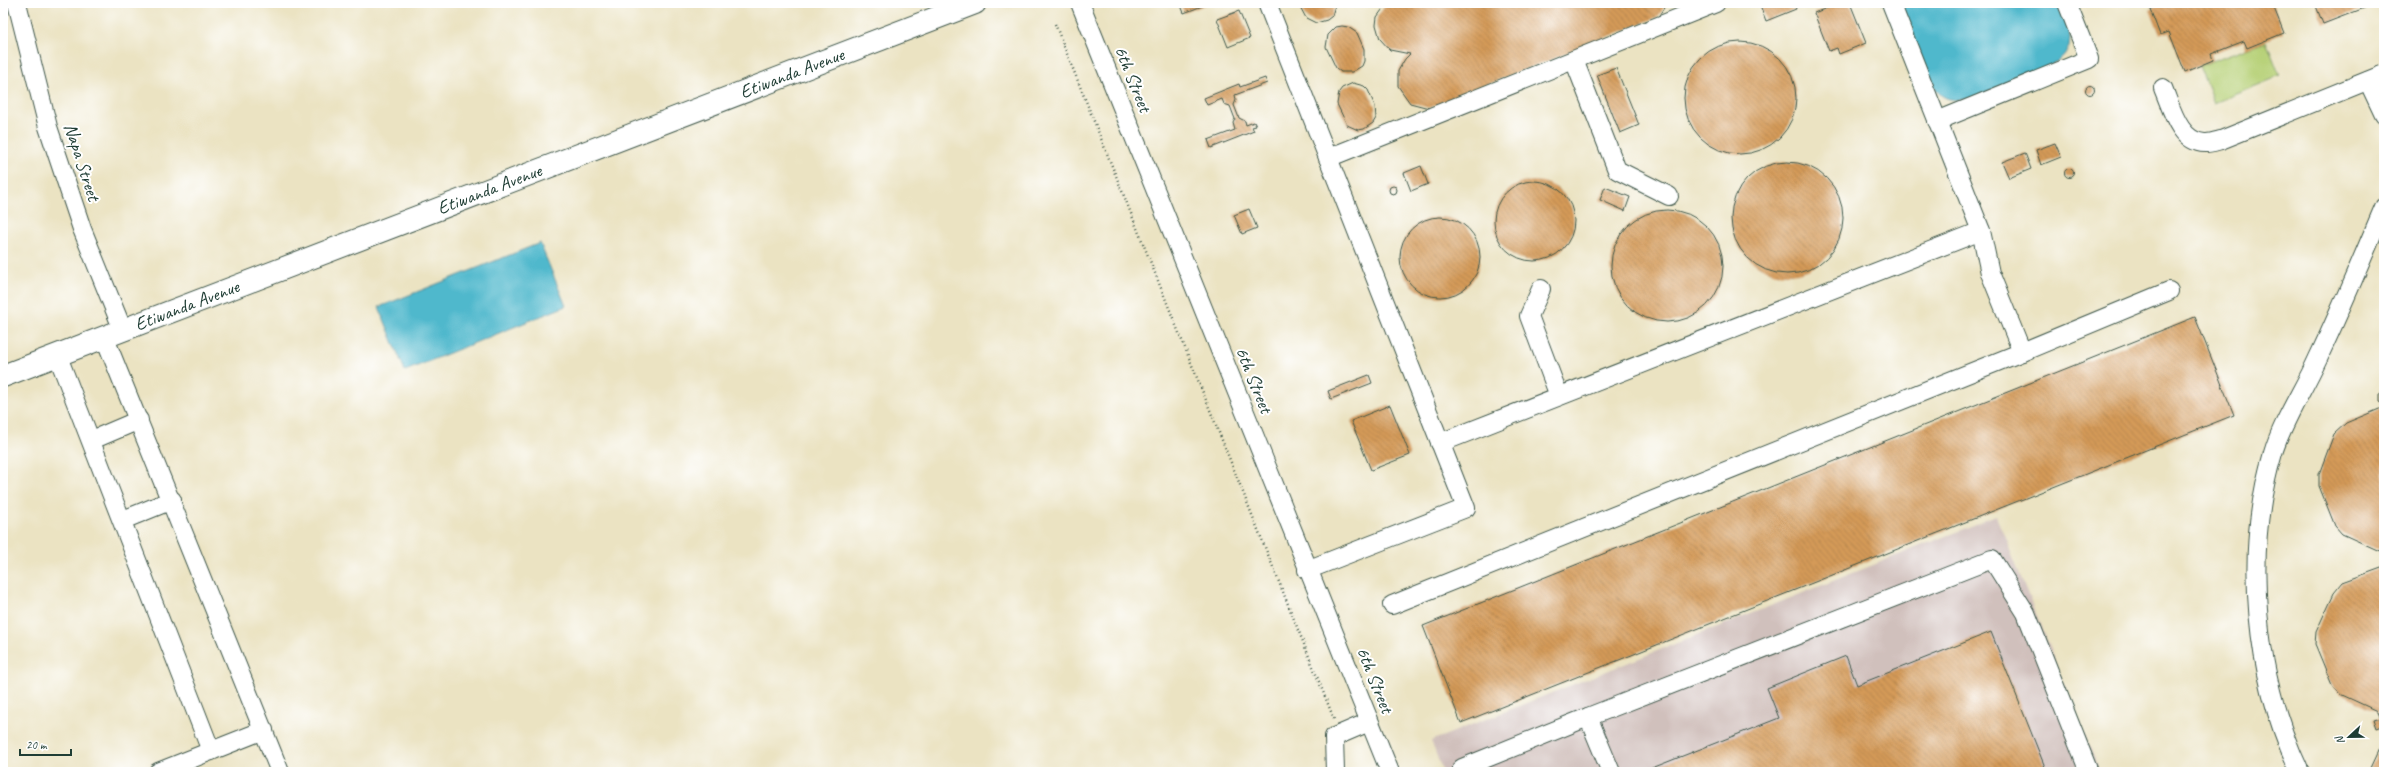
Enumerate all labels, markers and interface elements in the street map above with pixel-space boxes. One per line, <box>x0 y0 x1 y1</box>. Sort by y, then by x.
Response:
street label: Etiwanda Avenue <box>736 42 849 104</box>
street label: 6th Street <box>1109 42 1158 117</box>
street label: Napa Street <box>58 120 106 205</box>
street label: Etiwanda Avenue <box>434 158 547 220</box>
street label: Etiwanda Avenue <box>131 274 244 336</box>
street label: 6th Street <box>1230 343 1279 418</box>
street label: 6th Street <box>1351 643 1400 718</box>
north arrow <box>2329 717 2369 757</box>
scale bar <box>20 731 71 757</box>
text: N <box>2331 733 2347 747</box>
text: 20 m <box>26 737 48 753</box>

